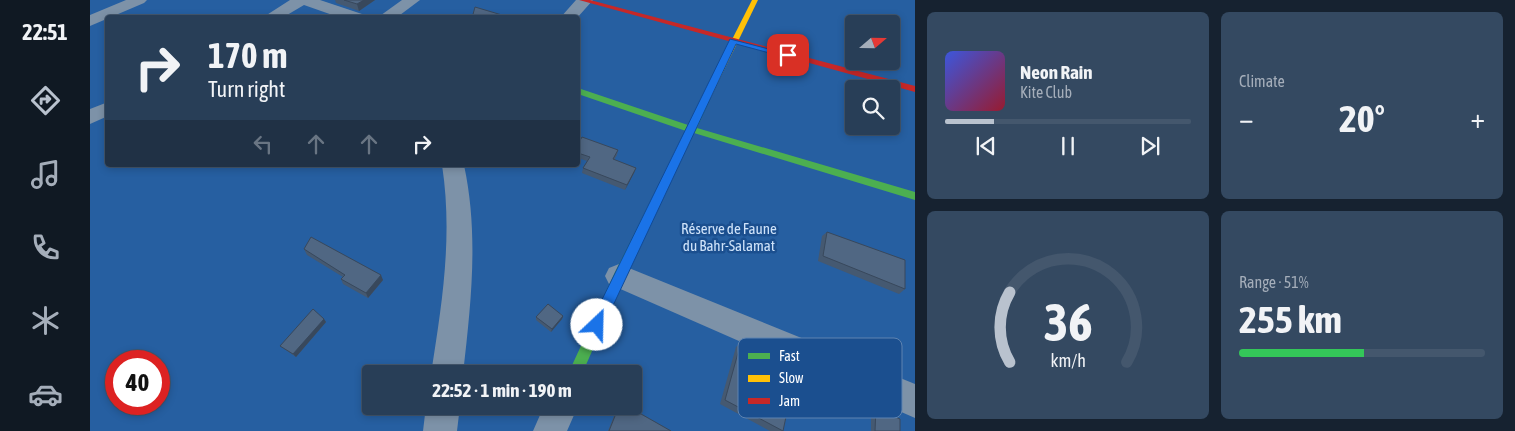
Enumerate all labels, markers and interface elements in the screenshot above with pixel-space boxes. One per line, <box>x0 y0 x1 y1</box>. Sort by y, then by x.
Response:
north arrow <box>845 15 900 70</box>
map controls <box>845 15 900 135</box>
text: 22:51 <box>22 19 68 45</box>
pin <box>767 34 809 76</box>
icon: right <box>125 35 190 100</box>
text: 170 m <box>208 35 287 75</box>
icon: arrive <box>774 41 802 69</box>
text: Neon Rain <box>1020 61 1092 83</box>
text: Climate <box>1239 72 1285 90</box>
text: Turn right <box>208 76 285 102</box>
button: search <box>845 80 900 135</box>
icon: directions <box>28 83 63 118</box>
text: Kite Club <box>1020 83 1072 101</box>
text: 20° <box>1339 97 1385 140</box>
text: − <box>1239 102 1254 134</box>
text: + <box>1470 102 1485 134</box>
icon: left <box>249 130 277 158</box>
icon: ahead <box>302 130 330 158</box>
icon: ahead <box>355 130 383 158</box>
icon: right <box>408 130 436 158</box>
icon: previous <box>972 132 1000 160</box>
icon: pause <box>1054 132 1082 160</box>
icon: next <box>1136 132 1164 160</box>
icon: music <box>28 157 63 192</box>
park label: Réserve de Faune du Bahr-Salamat <box>681 220 777 254</box>
icon: phone <box>28 230 63 265</box>
text: Range · 51% <box>1239 273 1309 291</box>
text: 36 <box>1044 292 1092 352</box>
position arrow <box>570 298 622 350</box>
text: 255 km <box>1239 298 1342 341</box>
icon: climate <box>28 303 63 338</box>
legend <box>738 338 902 418</box>
text: Fast <box>779 348 800 364</box>
speed limit sign: 40 <box>105 350 170 415</box>
text: km/h <box>1050 350 1086 371</box>
text: Slow <box>779 370 804 386</box>
icon: car <box>28 377 63 412</box>
text: 22:52 · 1 min · 190 m <box>432 379 572 401</box>
text: Jam <box>779 393 800 409</box>

